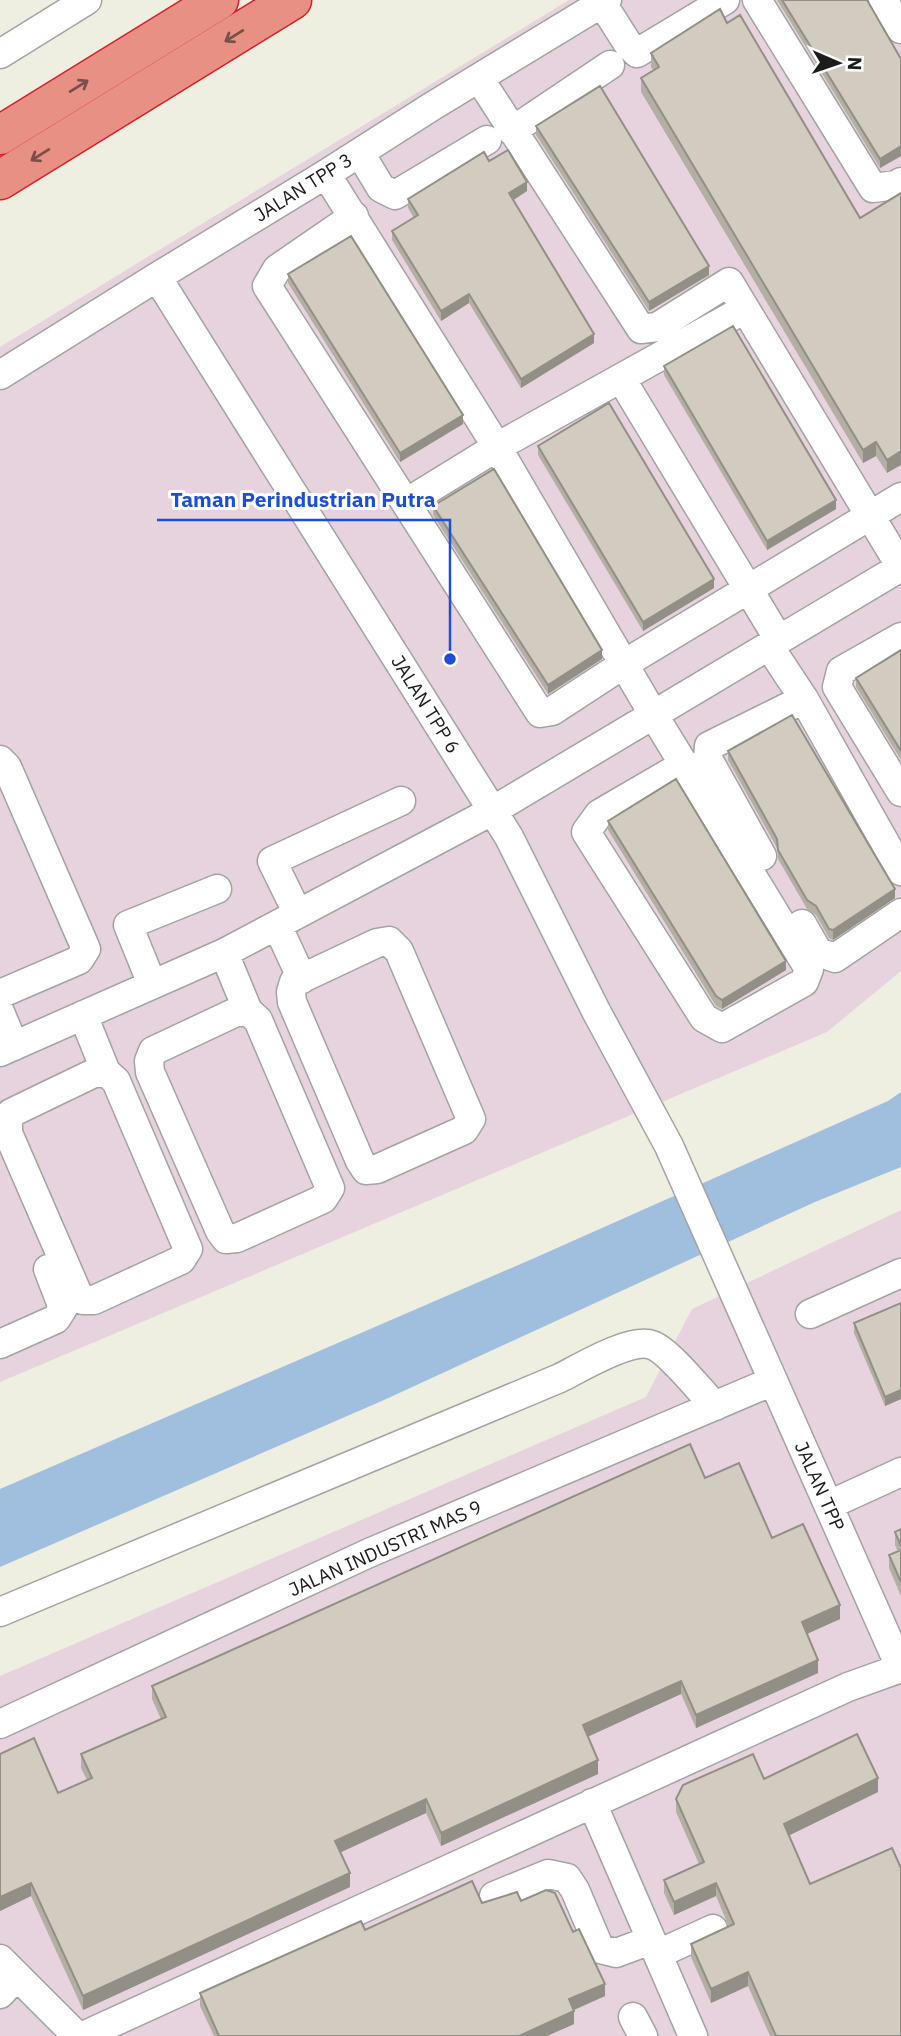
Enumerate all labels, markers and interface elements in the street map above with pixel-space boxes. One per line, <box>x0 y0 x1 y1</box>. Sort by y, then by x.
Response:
north arrow <box>803 28 873 98</box>
one-way arrow <box>224 29 244 43</box>
text: N <box>843 56 867 71</box>
one-way arrow <box>68 79 88 93</box>
street label: JALAN TPP 3 <box>249 147 357 227</box>
one-way arrow <box>30 149 50 163</box>
callout: Taman Perindustrian Putra <box>157 478 450 520</box>
text: Taman Perindustrian Putra <box>170 485 436 513</box>
street label: JALAN TPP 6 <box>386 650 466 758</box>
street label: JALAN TPP <box>790 1437 850 1535</box>
street label: JALAN INDUSTRI MAS 9 <box>285 1495 485 1601</box>

